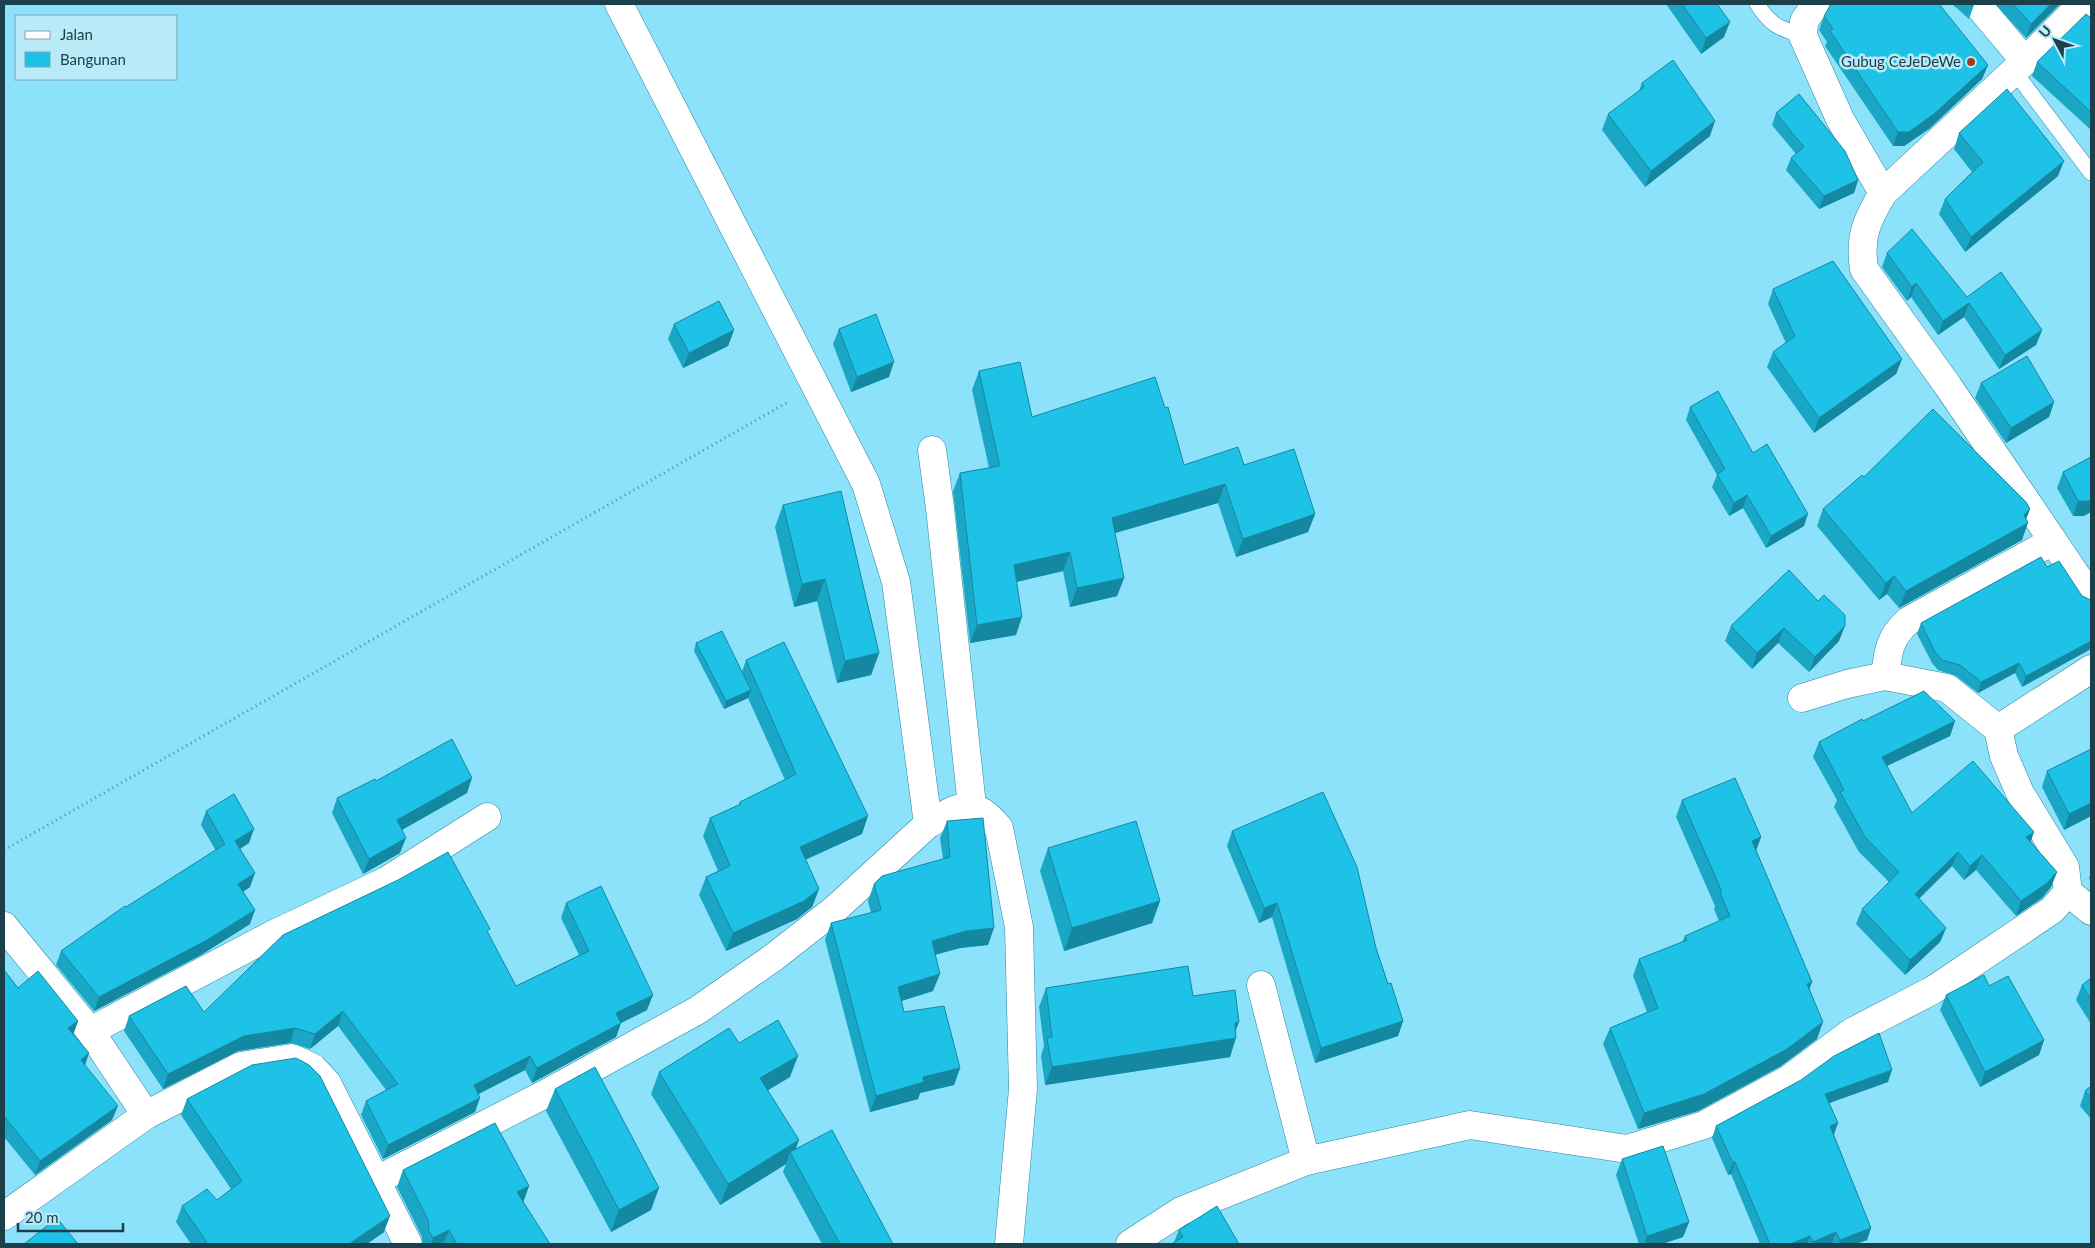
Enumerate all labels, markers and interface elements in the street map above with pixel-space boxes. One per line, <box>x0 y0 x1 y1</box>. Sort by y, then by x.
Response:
legend <box>15 15 178 80</box>
north arrow <box>2030 15 2080 65</box>
text: U <box>2035 22 2055 41</box>
text: Jalan <box>60 25 93 43</box>
text: Bangunan <box>60 50 126 68</box>
place label: Gubug CeJeDeWe <box>1841 52 1961 70</box>
marker: Gubug CeJeDeWe <box>1965 56 1977 68</box>
scale bar <box>18 1200 122 1232</box>
text: 20 m <box>25 1208 59 1226</box>

